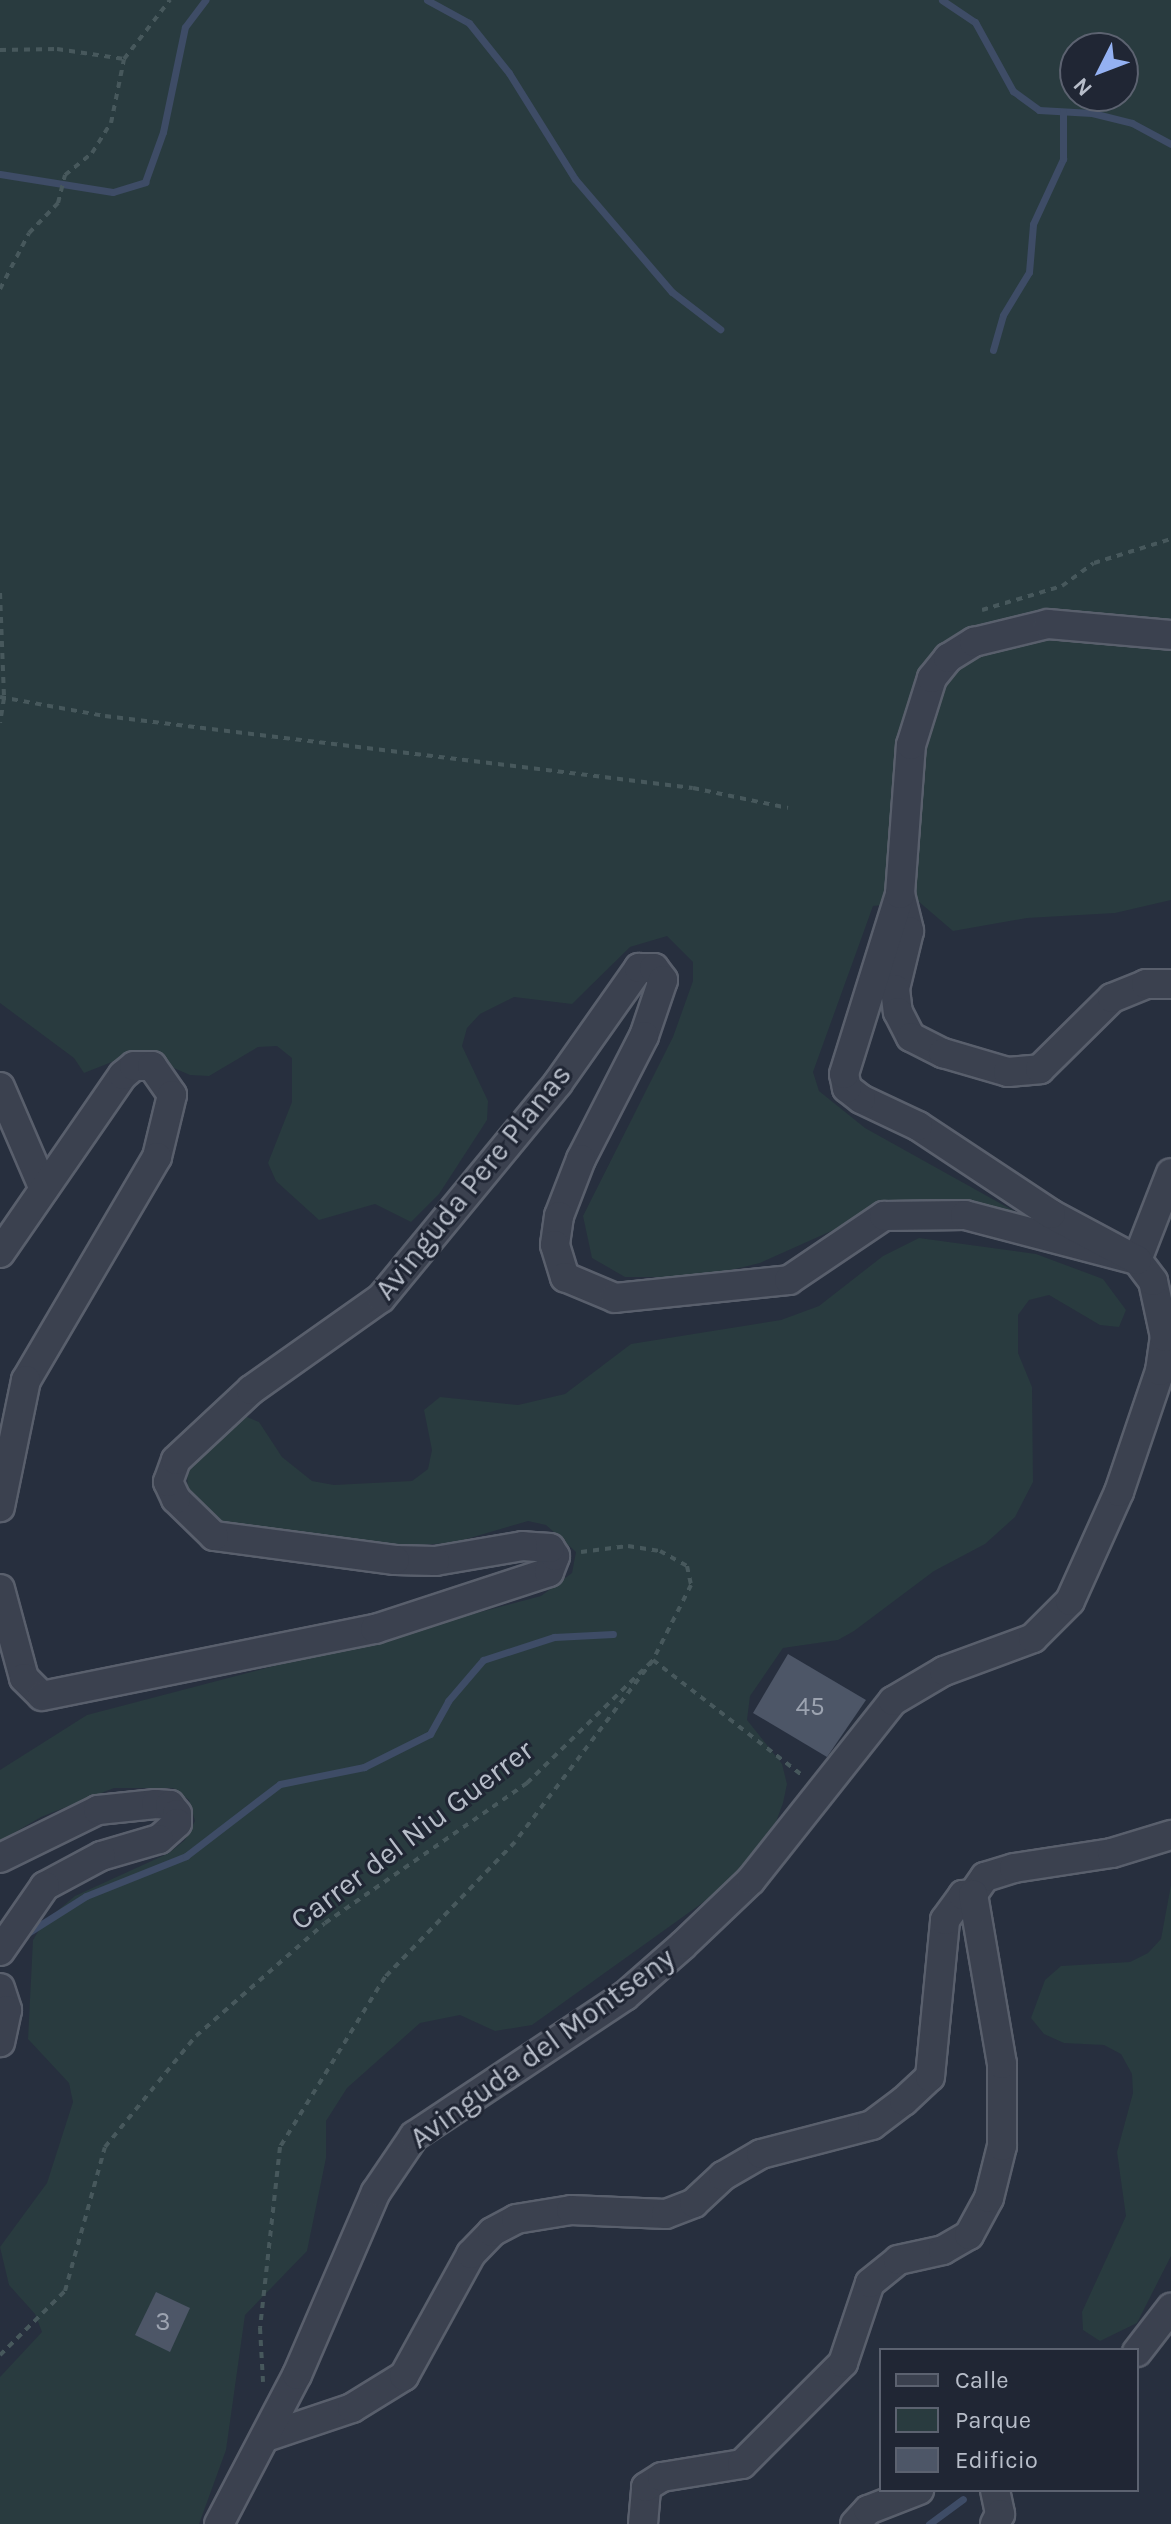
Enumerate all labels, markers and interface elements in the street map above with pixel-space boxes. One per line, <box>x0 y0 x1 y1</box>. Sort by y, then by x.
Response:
north arrow <box>1059 32 1139 112</box>
text: N <box>1068 72 1098 101</box>
street label: Avinguda Pere Planas <box>367 1057 579 1307</box>
house number: 45 <box>795 1691 825 1723</box>
street label: Carrer del Niu Guerrer <box>284 1732 540 1938</box>
street label: Avinguda del Montseny <box>403 1940 681 2156</box>
house number: 3 <box>155 2306 171 2338</box>
legend <box>879 2348 1139 2492</box>
text: Calle <box>955 2366 1009 2394</box>
text: Parque <box>955 2406 1031 2434</box>
text: Edificio <box>955 2446 1038 2474</box>

